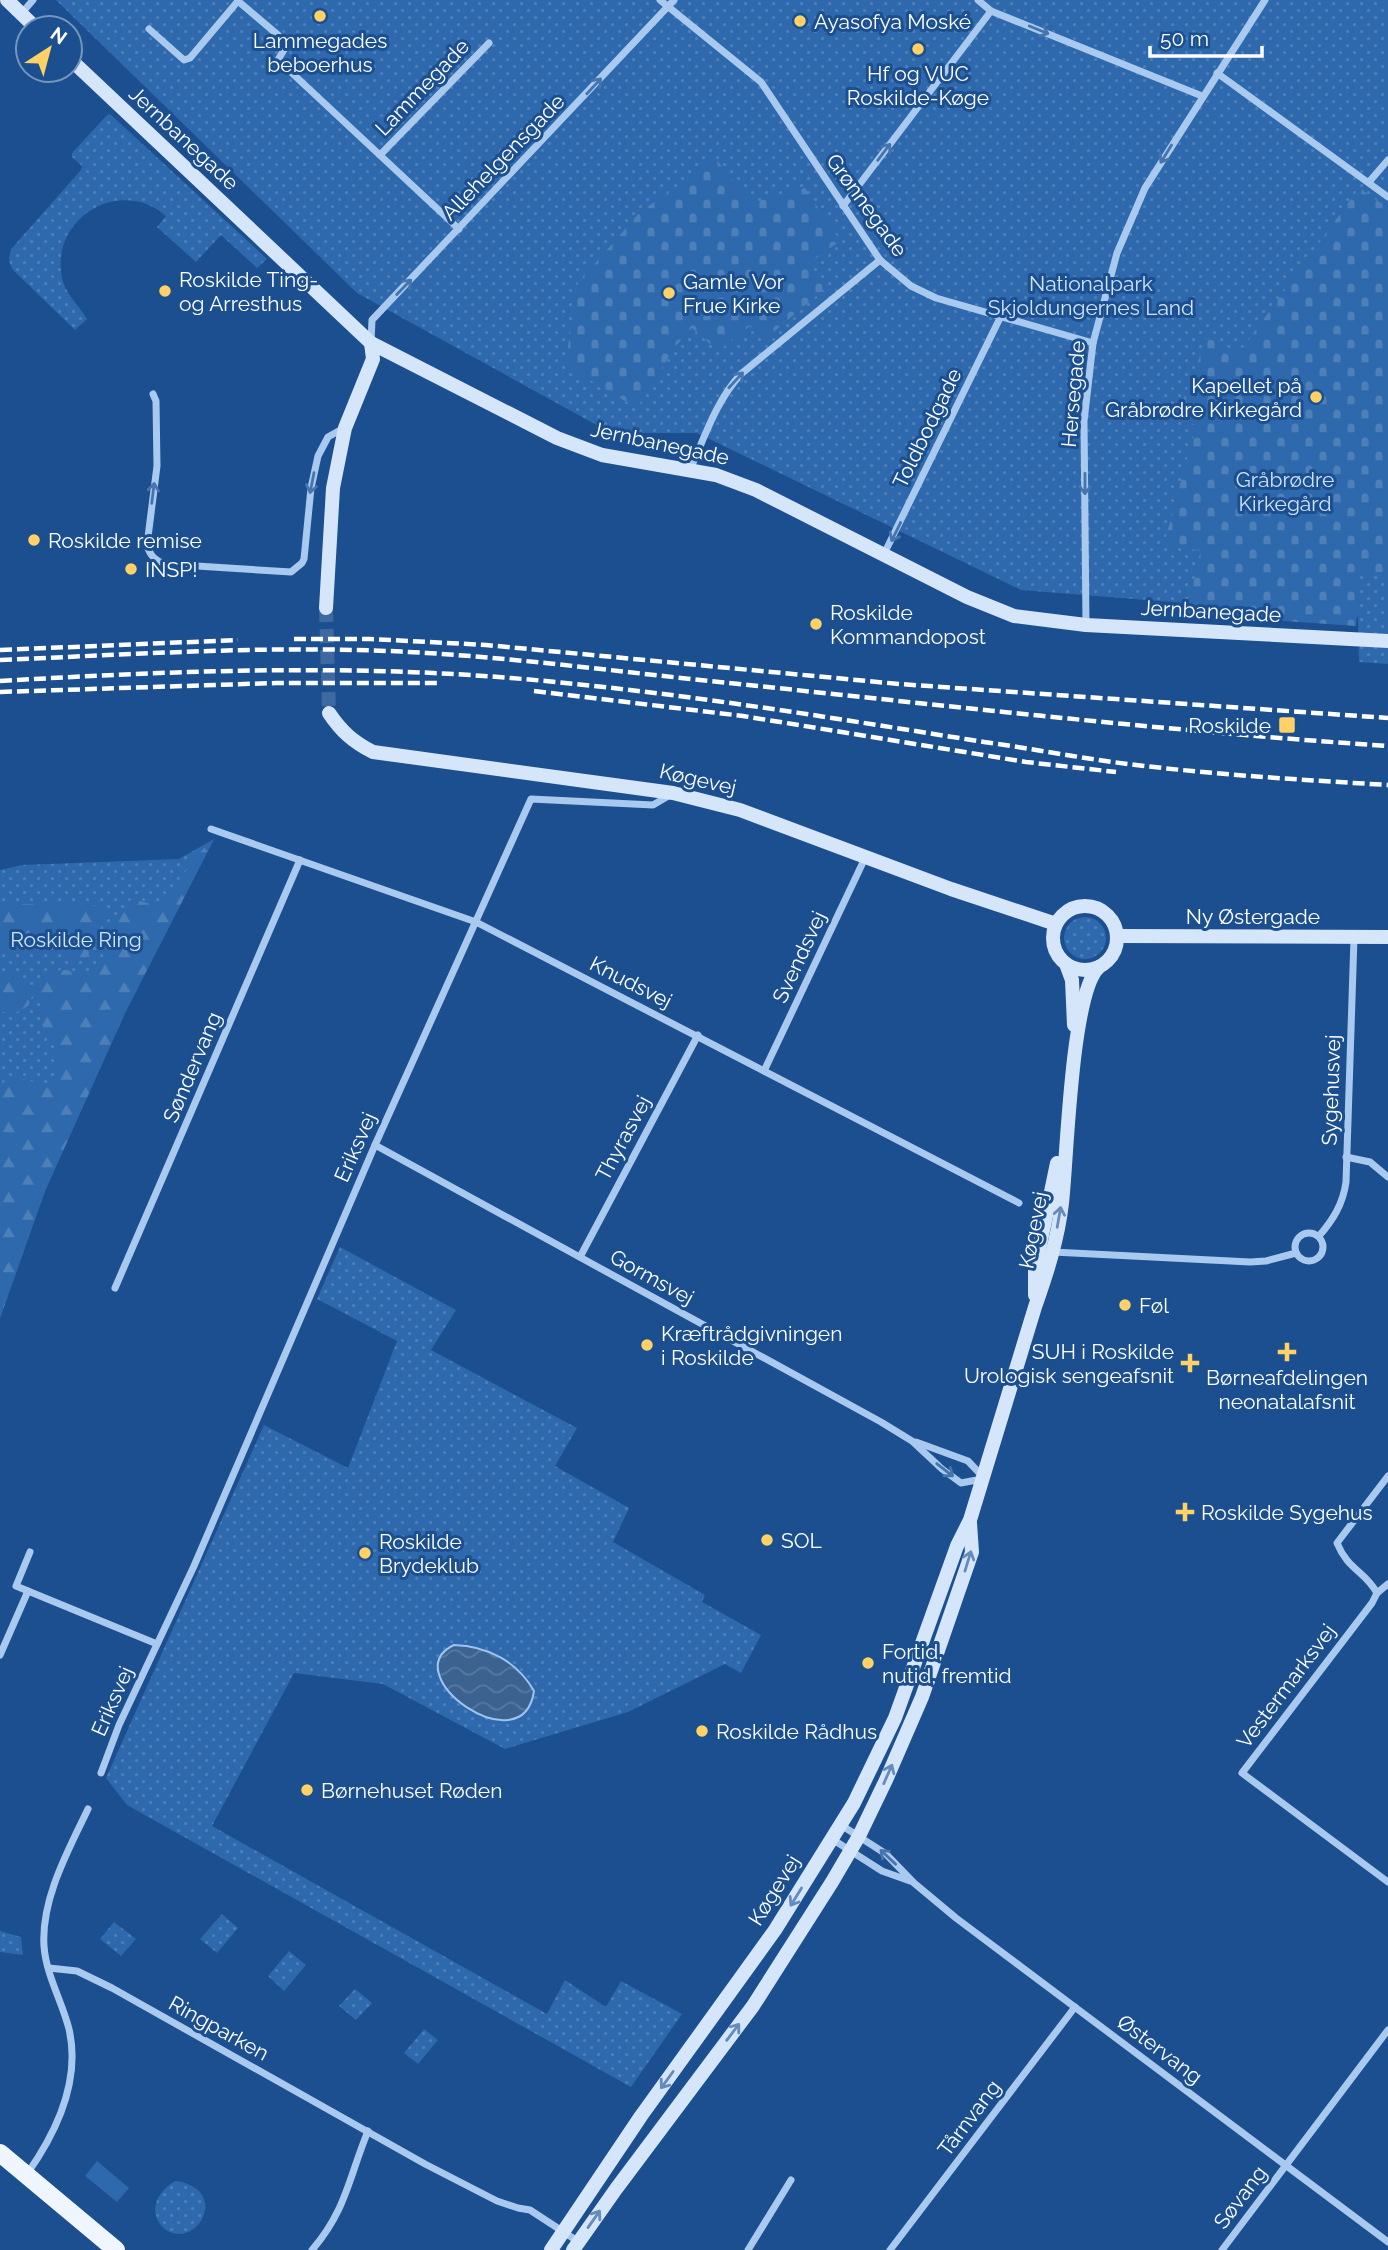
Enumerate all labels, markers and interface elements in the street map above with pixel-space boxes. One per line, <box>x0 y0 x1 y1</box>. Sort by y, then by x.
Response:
marker: Lammegades beboerhus <box>312 8 328 24</box>
place label: Ayasofya Moské <box>814 9 971 34</box>
marker: Ayasofya Moské <box>792 13 808 29</box>
north arrow <box>14 14 84 84</box>
scale bar <box>1150 14 1262 58</box>
text: N <box>47 22 71 48</box>
one-way arrow <box>1027 25 1049 38</box>
text: 50 m <box>1160 26 1209 51</box>
place label: Lammegades beboerhus <box>253 28 387 77</box>
street label: Lammegade <box>370 34 474 140</box>
marker: Hf og VUC Roskilde-Køge <box>910 41 926 57</box>
place label: Hf og VUC Roskilde-Køge <box>847 61 989 110</box>
one-way arrow <box>585 78 602 96</box>
street label: Jernbanegade <box>124 81 244 195</box>
street label: Allehelgensgade <box>436 89 570 225</box>
one-way arrow <box>876 143 891 162</box>
one-way arrow <box>1158 144 1173 163</box>
street label: Grønnegade <box>821 149 913 261</box>
place label: Roskilde Ting- og Arresthus <box>179 267 318 316</box>
place label: Gamle Vor Frue Kirke <box>683 269 785 318</box>
park label: Nationalpark Skjoldungernes Land <box>988 271 1194 320</box>
one-way arrow <box>395 279 412 296</box>
marker: Roskilde Ting- og Arresthus <box>157 283 173 299</box>
marker: Gamle Vor Frue Kirke <box>661 285 677 301</box>
street label: Hersegade <box>1056 339 1090 449</box>
street label: Toldbodgade <box>887 364 967 492</box>
one-way arrow <box>728 371 744 389</box>
place label: Kapellet på Gråbrødre Kirkegård <box>1105 373 1302 422</box>
marker: Kapellet på Gråbrødre Kirkegård <box>1308 389 1324 405</box>
street label: Jernbanegade <box>589 416 731 470</box>
park label: Gråbrødre Kirkegård <box>1236 467 1334 516</box>
one-way arrow <box>305 471 319 494</box>
one-way arrow <box>1078 472 1092 495</box>
one-way arrow <box>147 483 160 505</box>
one-way arrow <box>888 521 902 542</box>
place label: Roskilde remise <box>48 528 202 553</box>
marker: Roskilde remise <box>26 532 42 548</box>
place label: INSP! <box>145 557 198 582</box>
marker: INSP! <box>123 561 139 577</box>
street label: Jernbanegade <box>1140 595 1282 627</box>
place label: Roskilde Kommandopost <box>830 600 986 649</box>
marker: Roskilde Kommandopost <box>808 616 824 632</box>
place label: Roskilde <box>1188 713 1271 738</box>
marker: Roskilde <box>1277 715 1297 735</box>
street label: Køgevej <box>657 758 739 800</box>
street label: Ny Østergade <box>1186 904 1320 929</box>
street label: Svendsvej <box>767 907 831 1007</box>
park label: Roskilde Ring <box>10 927 142 952</box>
street label: Knudsvej <box>586 951 676 1013</box>
street label: Søndervang <box>157 1008 227 1126</box>
street label: Sygehusvej <box>1317 1034 1345 1146</box>
street label: Thyrasvej <box>590 1091 656 1185</box>
street label: Eriksvej <box>329 1108 381 1186</box>
street label: Køgevej <box>1013 1189 1053 1271</box>
one-way arrow <box>1053 1206 1066 1229</box>
street label: Gormsvej <box>606 1244 698 1310</box>
place label: Føl <box>1139 1293 1169 1318</box>
marker: Føl <box>1117 1297 1133 1313</box>
place label: Kræftrådgivningen i Roskilde <box>661 1321 842 1370</box>
marker: Kræftrådgivningen i Roskilde <box>639 1337 655 1353</box>
place label: SUH i Roskilde Urologisk sengeafsnit <box>964 1339 1174 1388</box>
marker: Børneafdelingen neonatalafsnit <box>1277 1342 1297 1362</box>
marker: SUH i Roskilde Urologisk sengeafsnit <box>1180 1353 1200 1373</box>
place label: Børneafdelingen neonatalafsnit <box>1206 1365 1368 1414</box>
one-way arrow <box>935 1462 953 1478</box>
place label: Roskilde Sygehus <box>1201 1500 1373 1525</box>
marker: Roskilde Sygehus <box>1175 1502 1195 1522</box>
place label: SOL <box>781 1528 822 1553</box>
place label: Roskilde Brydeklub <box>379 1529 479 1578</box>
marker: SOL <box>759 1532 775 1548</box>
marker: Roskilde Brydeklub <box>357 1545 373 1561</box>
one-way arrow <box>963 1551 975 1573</box>
street label: Vestermarksvej <box>1231 1619 1341 1753</box>
place label: Fortid, nutid, fremtid <box>882 1639 1012 1688</box>
marker: Fortid, nutid, fremtid <box>860 1655 876 1671</box>
street label: Eriksvej <box>86 1662 138 1740</box>
place label: Roskilde Rådhus <box>716 1719 877 1744</box>
marker: Roskilde Rådhus <box>694 1723 710 1739</box>
one-way arrow <box>882 1764 895 1786</box>
place label: Børnehuset Røden <box>321 1778 502 1803</box>
marker: Børnehuset Røden <box>299 1782 315 1798</box>
one-way arrow <box>879 1849 897 1865</box>
street label: Køgevej <box>743 1850 805 1930</box>
one-way arrow <box>788 1886 802 1906</box>
street label: Ringparken <box>165 1990 273 2066</box>
street label: Østervang <box>1113 2009 1207 2089</box>
one-way arrow <box>725 2023 740 2042</box>
one-way arrow <box>660 2070 674 2089</box>
street label: Tårnvang <box>932 2075 1006 2161</box>
street label: Søvang <box>1208 2161 1272 2233</box>
one-way arrow <box>587 2210 601 2229</box>

